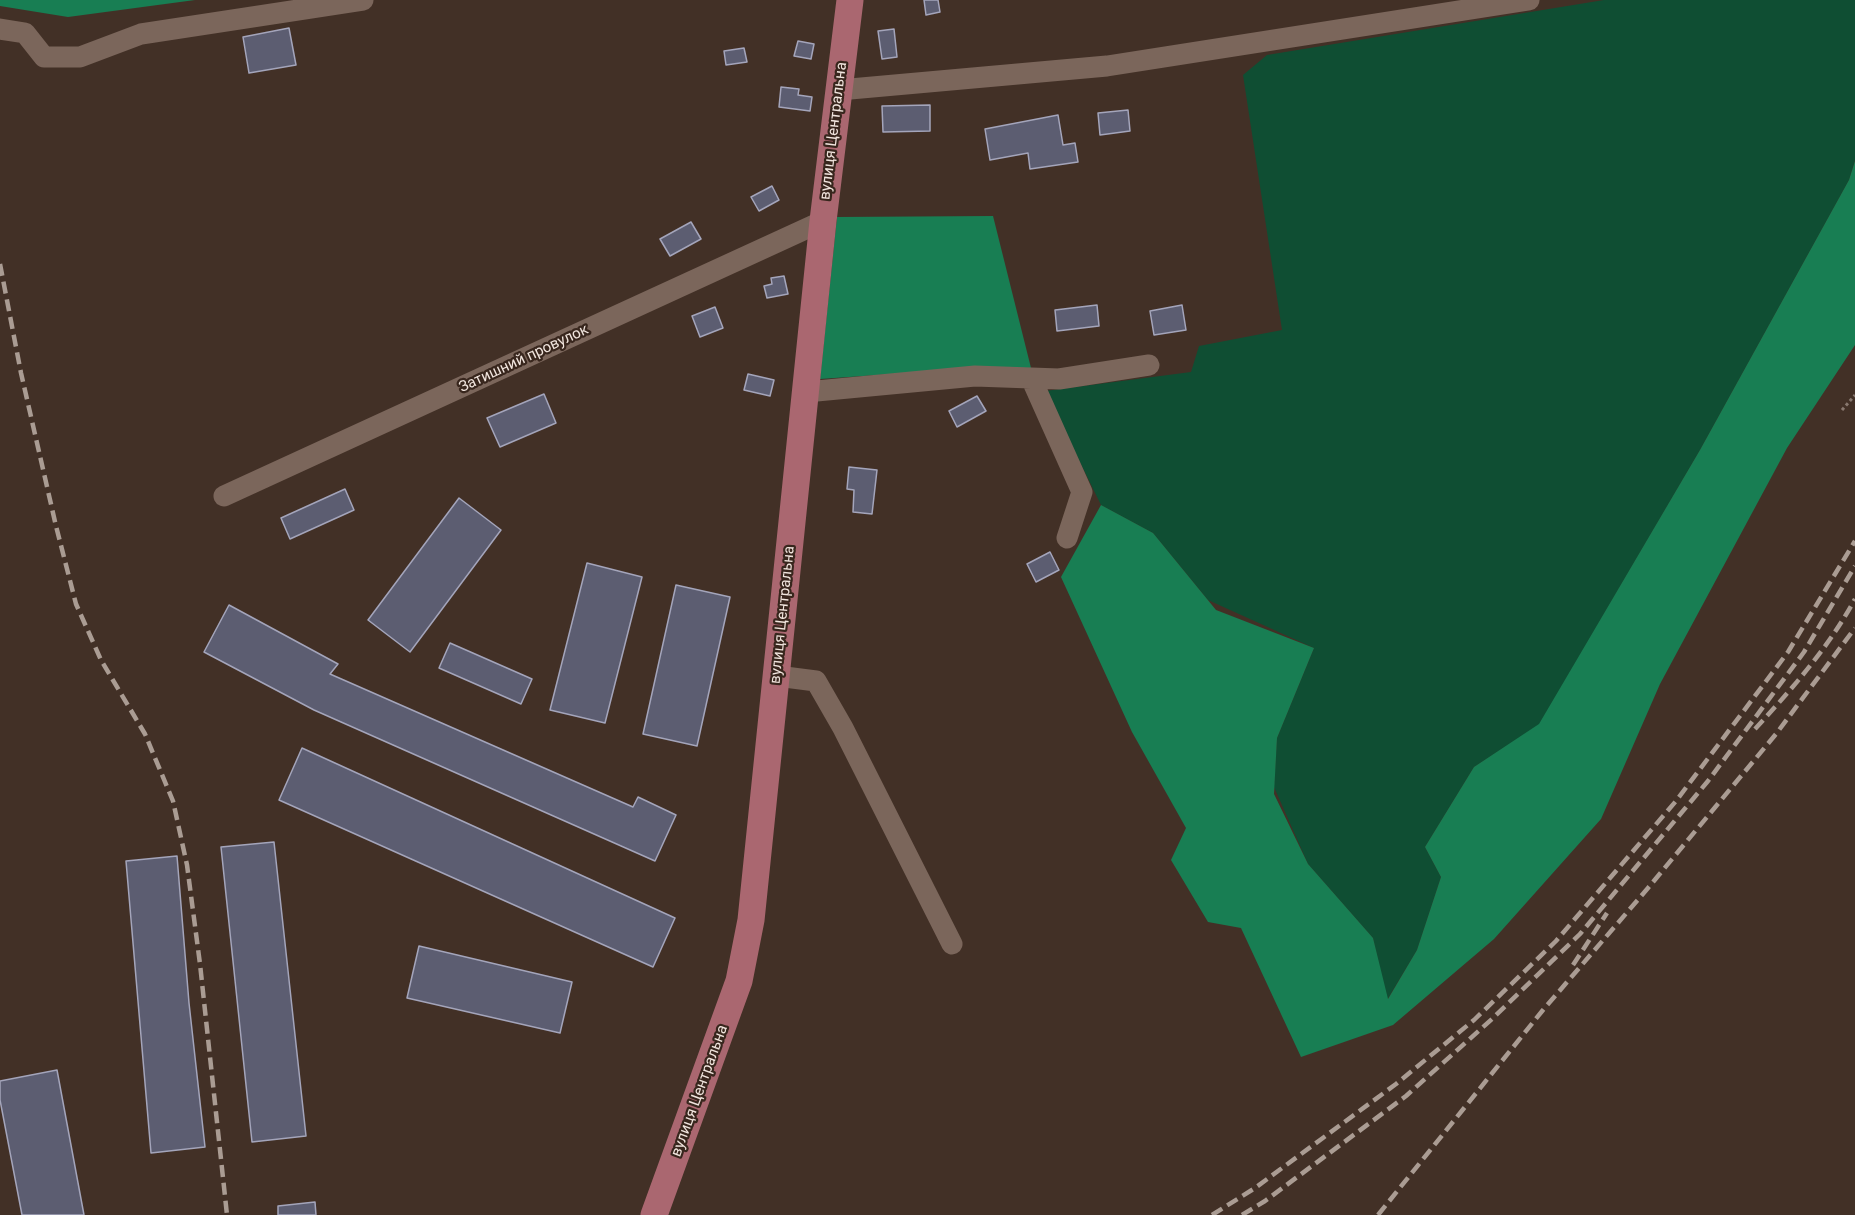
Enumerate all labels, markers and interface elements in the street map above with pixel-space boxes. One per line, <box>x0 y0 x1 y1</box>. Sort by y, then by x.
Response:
street label: вулиця Центральна <box>817 61 851 201</box>
street label: Затишний провулок <box>456 321 592 397</box>
street label: вулиця Центральна <box>767 545 799 685</box>
street label: вулиця Центральна <box>668 1023 732 1159</box>

